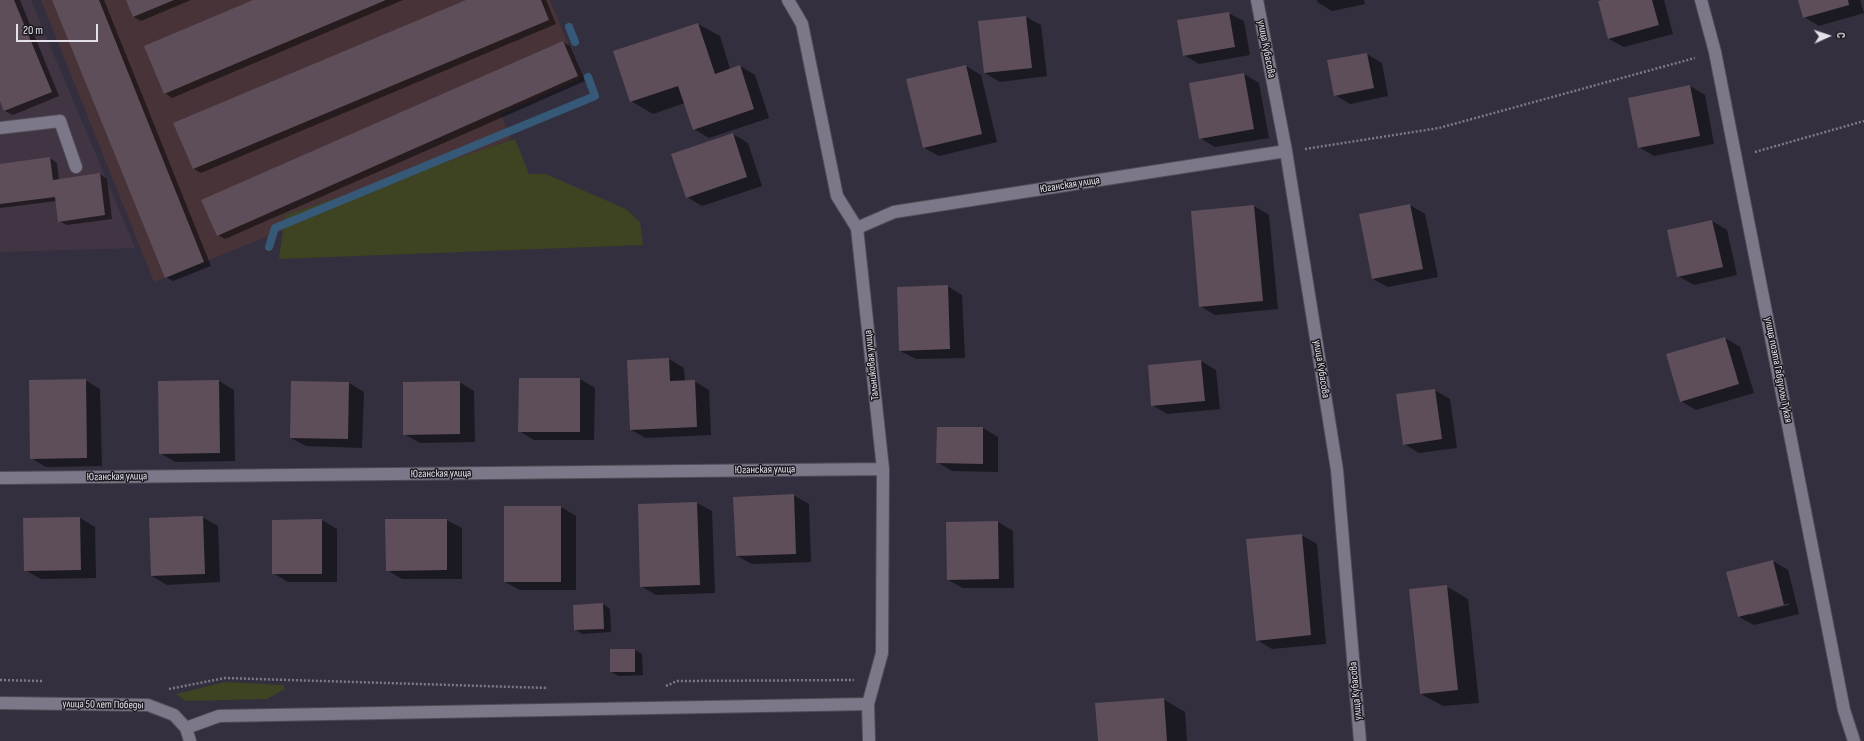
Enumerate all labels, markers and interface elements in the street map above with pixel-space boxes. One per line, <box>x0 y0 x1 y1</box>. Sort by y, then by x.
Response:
scale bar <box>18 16 100 42</box>
north arrow <box>1808 16 1848 56</box>
street label: улица Кубасова <box>1254 19 1278 79</box>
text: 20 m <box>23 23 43 38</box>
text: С <box>1834 32 1847 39</box>
street label: Юганская улица <box>1039 174 1101 196</box>
street label: улица поэта Габдуллы Тукая <box>1761 316 1795 424</box>
street label: Тальниковая улица <box>862 329 882 401</box>
street label: улица Кубасова <box>1310 339 1332 399</box>
street label: Юганская улица <box>735 463 795 477</box>
street label: Юганская улица <box>411 467 471 481</box>
street label: Юганская улица <box>87 470 147 484</box>
street label: улица Кубасова <box>1347 661 1365 721</box>
street label: улица 50 лет Победы <box>62 698 144 712</box>

